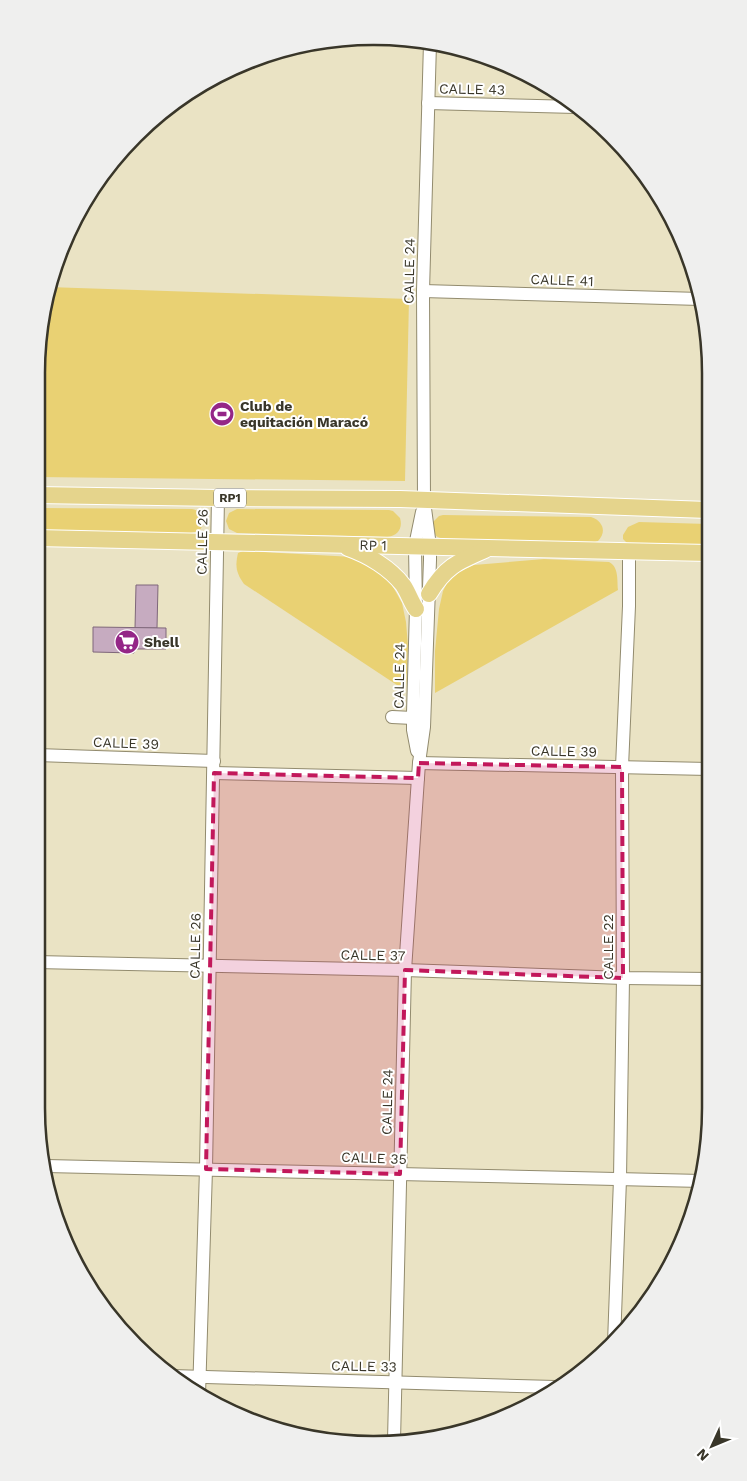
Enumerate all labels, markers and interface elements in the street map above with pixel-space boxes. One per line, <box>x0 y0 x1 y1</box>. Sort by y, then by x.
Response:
street label: CALLE 43 <box>439 80 505 98</box>
street label: CALLE 24 <box>400 238 418 304</box>
street label: CALLE 41 <box>530 271 594 289</box>
place label: Club de equitación Maracó <box>240 398 368 430</box>
sports icon: Club de equitación Maracó <box>209 401 235 427</box>
road number: RP1 <box>214 488 246 508</box>
street label: CALLE 26 <box>193 509 211 575</box>
street label: RP 1 <box>359 537 387 553</box>
supermarket icon: Shell <box>114 629 140 655</box>
place label: Shell <box>144 634 179 650</box>
street label: CALLE 24 <box>390 643 408 709</box>
street label: CALLE 39 <box>93 734 159 752</box>
street label: CALLE 39 <box>531 742 597 760</box>
street label: CALLE 26 <box>186 913 204 979</box>
street label: CALLE 22 <box>600 914 616 980</box>
street label: CALLE 37 <box>340 946 406 964</box>
street label: CALLE 24 <box>378 1069 396 1135</box>
street label: CALLE 35 <box>341 1149 407 1167</box>
street label: CALLE 33 <box>331 1357 397 1375</box>
north arrow <box>687 1421 737 1471</box>
text: N <box>693 1446 712 1464</box>

